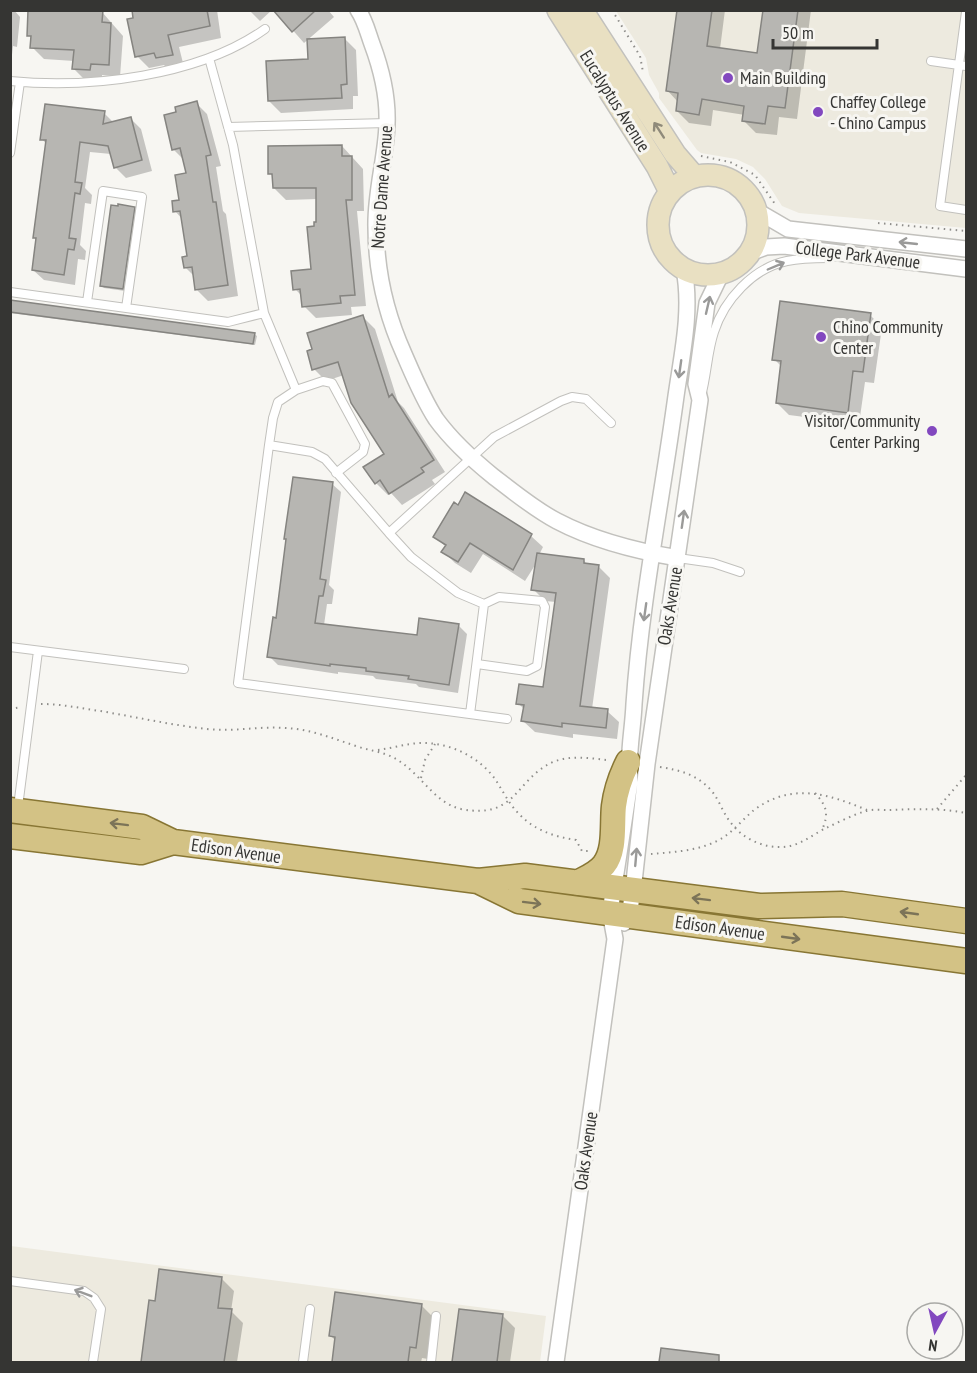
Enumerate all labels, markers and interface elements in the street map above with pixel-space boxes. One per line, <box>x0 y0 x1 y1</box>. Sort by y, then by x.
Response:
scale bar <box>773 12 876 50</box>
text: 50 m <box>782 21 814 44</box>
street label: Eucalyptus Avenue <box>575 46 656 156</box>
place label: Main Building <box>740 66 826 89</box>
marker: Main Building <box>721 71 735 85</box>
place label: Chaffey College - Chino Campus <box>830 90 926 134</box>
marker: Chaffey College - Chino Campus <box>811 105 825 119</box>
one-way arrow <box>653 122 665 138</box>
street label: Notre Dame Avenue <box>366 125 397 249</box>
street label: College Park Avenue <box>794 235 922 274</box>
one-way arrow <box>899 237 919 248</box>
one-way arrow <box>766 259 784 271</box>
one-way arrow <box>703 296 715 315</box>
place label: Chino Community Center <box>833 315 943 359</box>
marker: Chino Community Center <box>814 330 828 344</box>
one-way arrow <box>674 358 685 378</box>
place label: Visitor/Community Center Parking <box>804 409 920 453</box>
marker: Visitor/Community Center Parking <box>925 424 939 438</box>
one-way arrow <box>678 509 689 529</box>
street label: Oaks Avenue <box>652 565 687 647</box>
one-way arrow <box>639 602 650 621</box>
one-way arrow <box>109 818 129 829</box>
street label: Edison Avenue <box>190 833 282 868</box>
one-way arrow <box>631 848 642 868</box>
one-way arrow <box>692 894 712 905</box>
one-way arrow <box>522 897 542 908</box>
one-way arrow <box>899 907 919 918</box>
street label: Edison Avenue <box>674 910 766 945</box>
one-way arrow <box>781 932 800 943</box>
street label: Oaks Avenue <box>569 1110 602 1192</box>
one-way arrow <box>75 1287 93 1298</box>
north arrow <box>905 1301 965 1361</box>
text: N <box>927 1335 939 1356</box>

